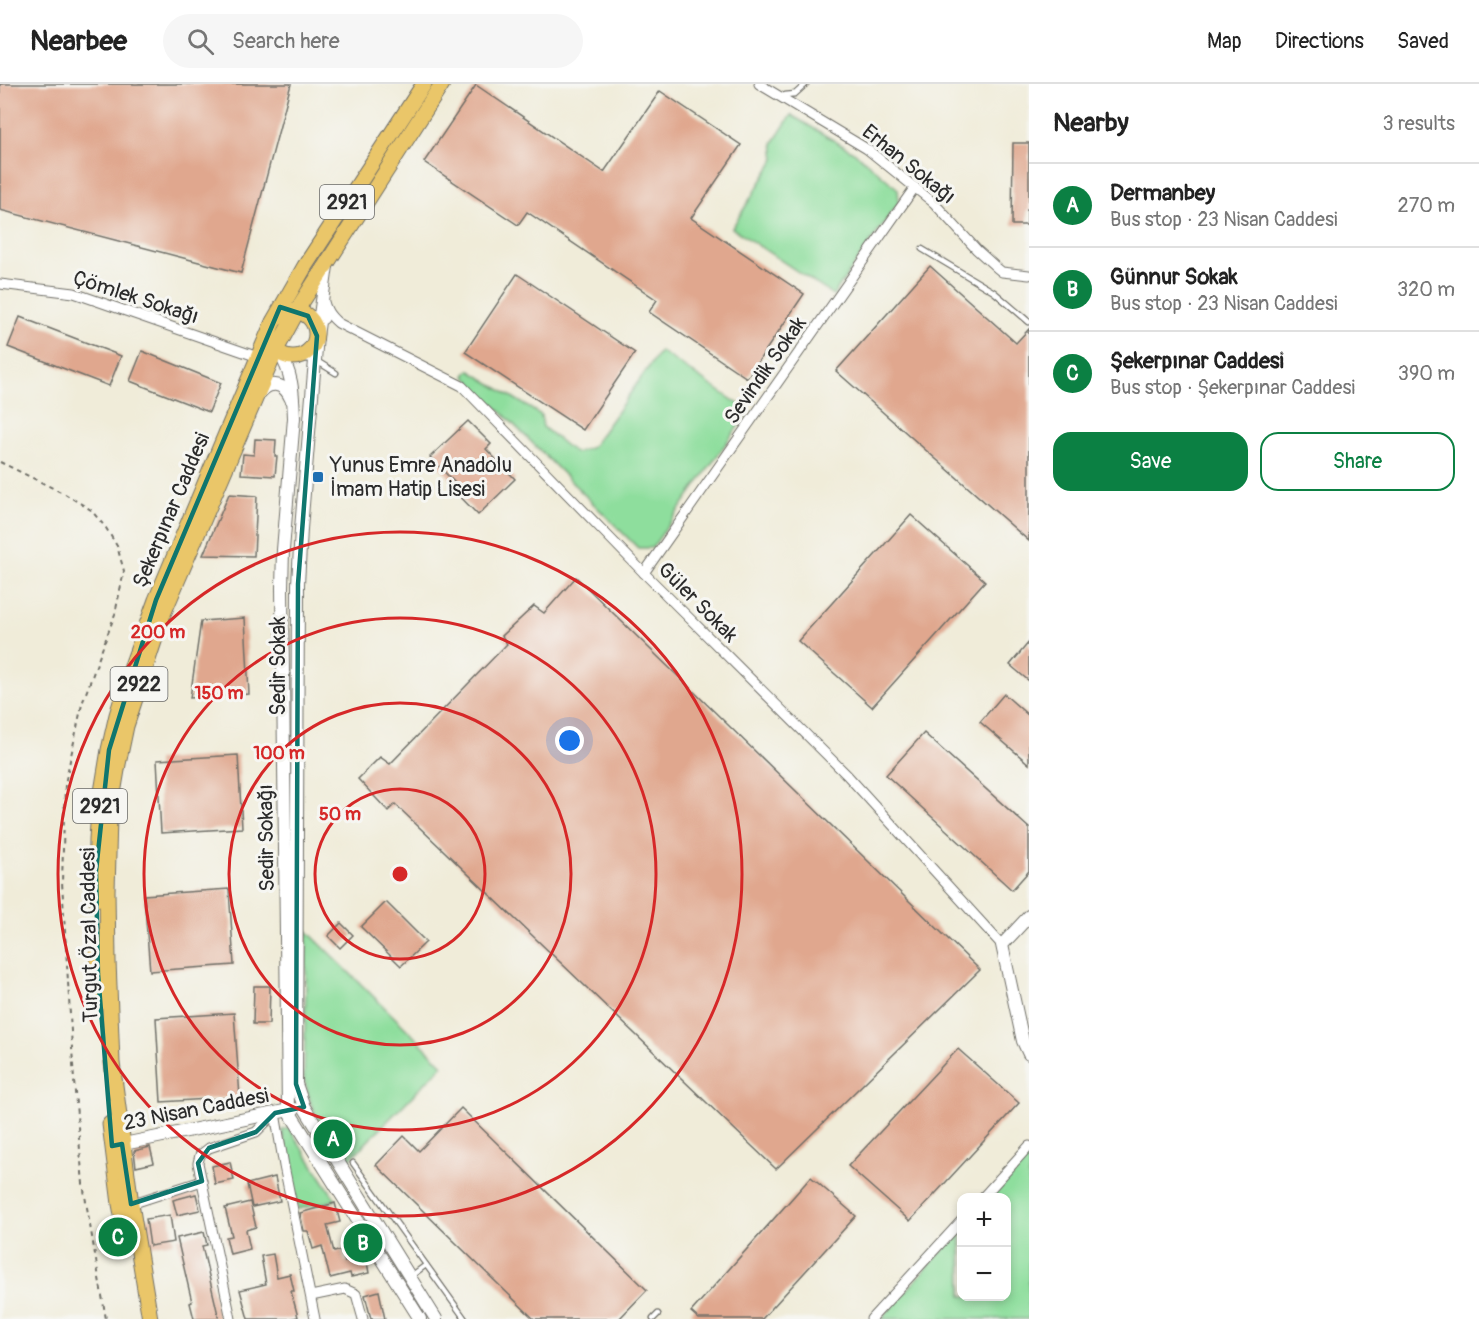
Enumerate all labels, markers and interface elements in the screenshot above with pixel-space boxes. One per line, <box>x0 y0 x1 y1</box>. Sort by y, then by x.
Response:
search box <box>163 14 583 68</box>
text: Nearbee <box>30 24 127 59</box>
icon: search <box>184 25 217 58</box>
text: Search here <box>232 27 340 55</box>
text: Map <box>1207 28 1242 55</box>
text: Directions <box>1275 28 1364 55</box>
text: Saved <box>1397 28 1449 55</box>
text: Nearby <box>1053 107 1129 139</box>
text: 3 results <box>1383 111 1455 136</box>
street label: Erhan Sokağı <box>856 118 961 210</box>
text: Dermanbey <box>1110 179 1215 207</box>
road number: 2921 <box>320 185 374 219</box>
text: A <box>1066 193 1079 218</box>
text: 270 m <box>1397 193 1455 218</box>
text: Bus stop · 23 Nisan Caddesi <box>1110 207 1337 232</box>
text: Günnur Sokak <box>1110 263 1238 291</box>
street label: Çömlek Sokağı <box>70 264 202 330</box>
text: B <box>1067 277 1078 302</box>
text: 320 m <box>1397 277 1455 302</box>
text: Bus stop · 23 Nisan Caddesi <box>1110 291 1337 316</box>
street label: Sevindik Sokak <box>718 311 813 429</box>
text: Şekerpınar Caddesi <box>1110 347 1284 375</box>
text: C <box>1066 361 1079 386</box>
text: 390 m <box>1398 361 1455 386</box>
text: Bus stop · Şekerpınar Caddesi <box>1110 375 1355 400</box>
street label: Şekerpınar Caddesi <box>127 428 216 592</box>
button: Save <box>1053 432 1248 491</box>
button: Share <box>1260 432 1455 491</box>
place label: Yunus Emre Anadolu İmam Hatip Lisesi <box>329 452 512 503</box>
marker: Yunus Emre Anadolu İmam Hatip Lisesi <box>311 470 325 484</box>
street label: Güler Sokak <box>652 556 744 648</box>
street label: Sedir Sokak <box>265 616 292 716</box>
text: 200 m <box>131 621 185 644</box>
road number: 2922 <box>110 667 168 701</box>
text: 150 m <box>195 682 244 705</box>
your location <box>555 726 584 755</box>
text: 100 m <box>253 742 305 765</box>
street label: Sedir Sokağı <box>252 784 281 892</box>
road number: 2921 <box>73 789 127 823</box>
text: 50 m <box>319 803 361 826</box>
street label: Turgut Özal Caddesi <box>74 847 105 1023</box>
centre of rings <box>390 864 410 884</box>
street label: 23 Nisan Caddesi <box>121 1082 271 1137</box>
pin: A <box>314 1116 352 1162</box>
map controls <box>957 1193 1011 1301</box>
button: + <box>957 1193 1011 1247</box>
pin: C <box>98 1214 138 1260</box>
pin: B <box>344 1220 382 1266</box>
button: − <box>957 1247 1011 1301</box>

